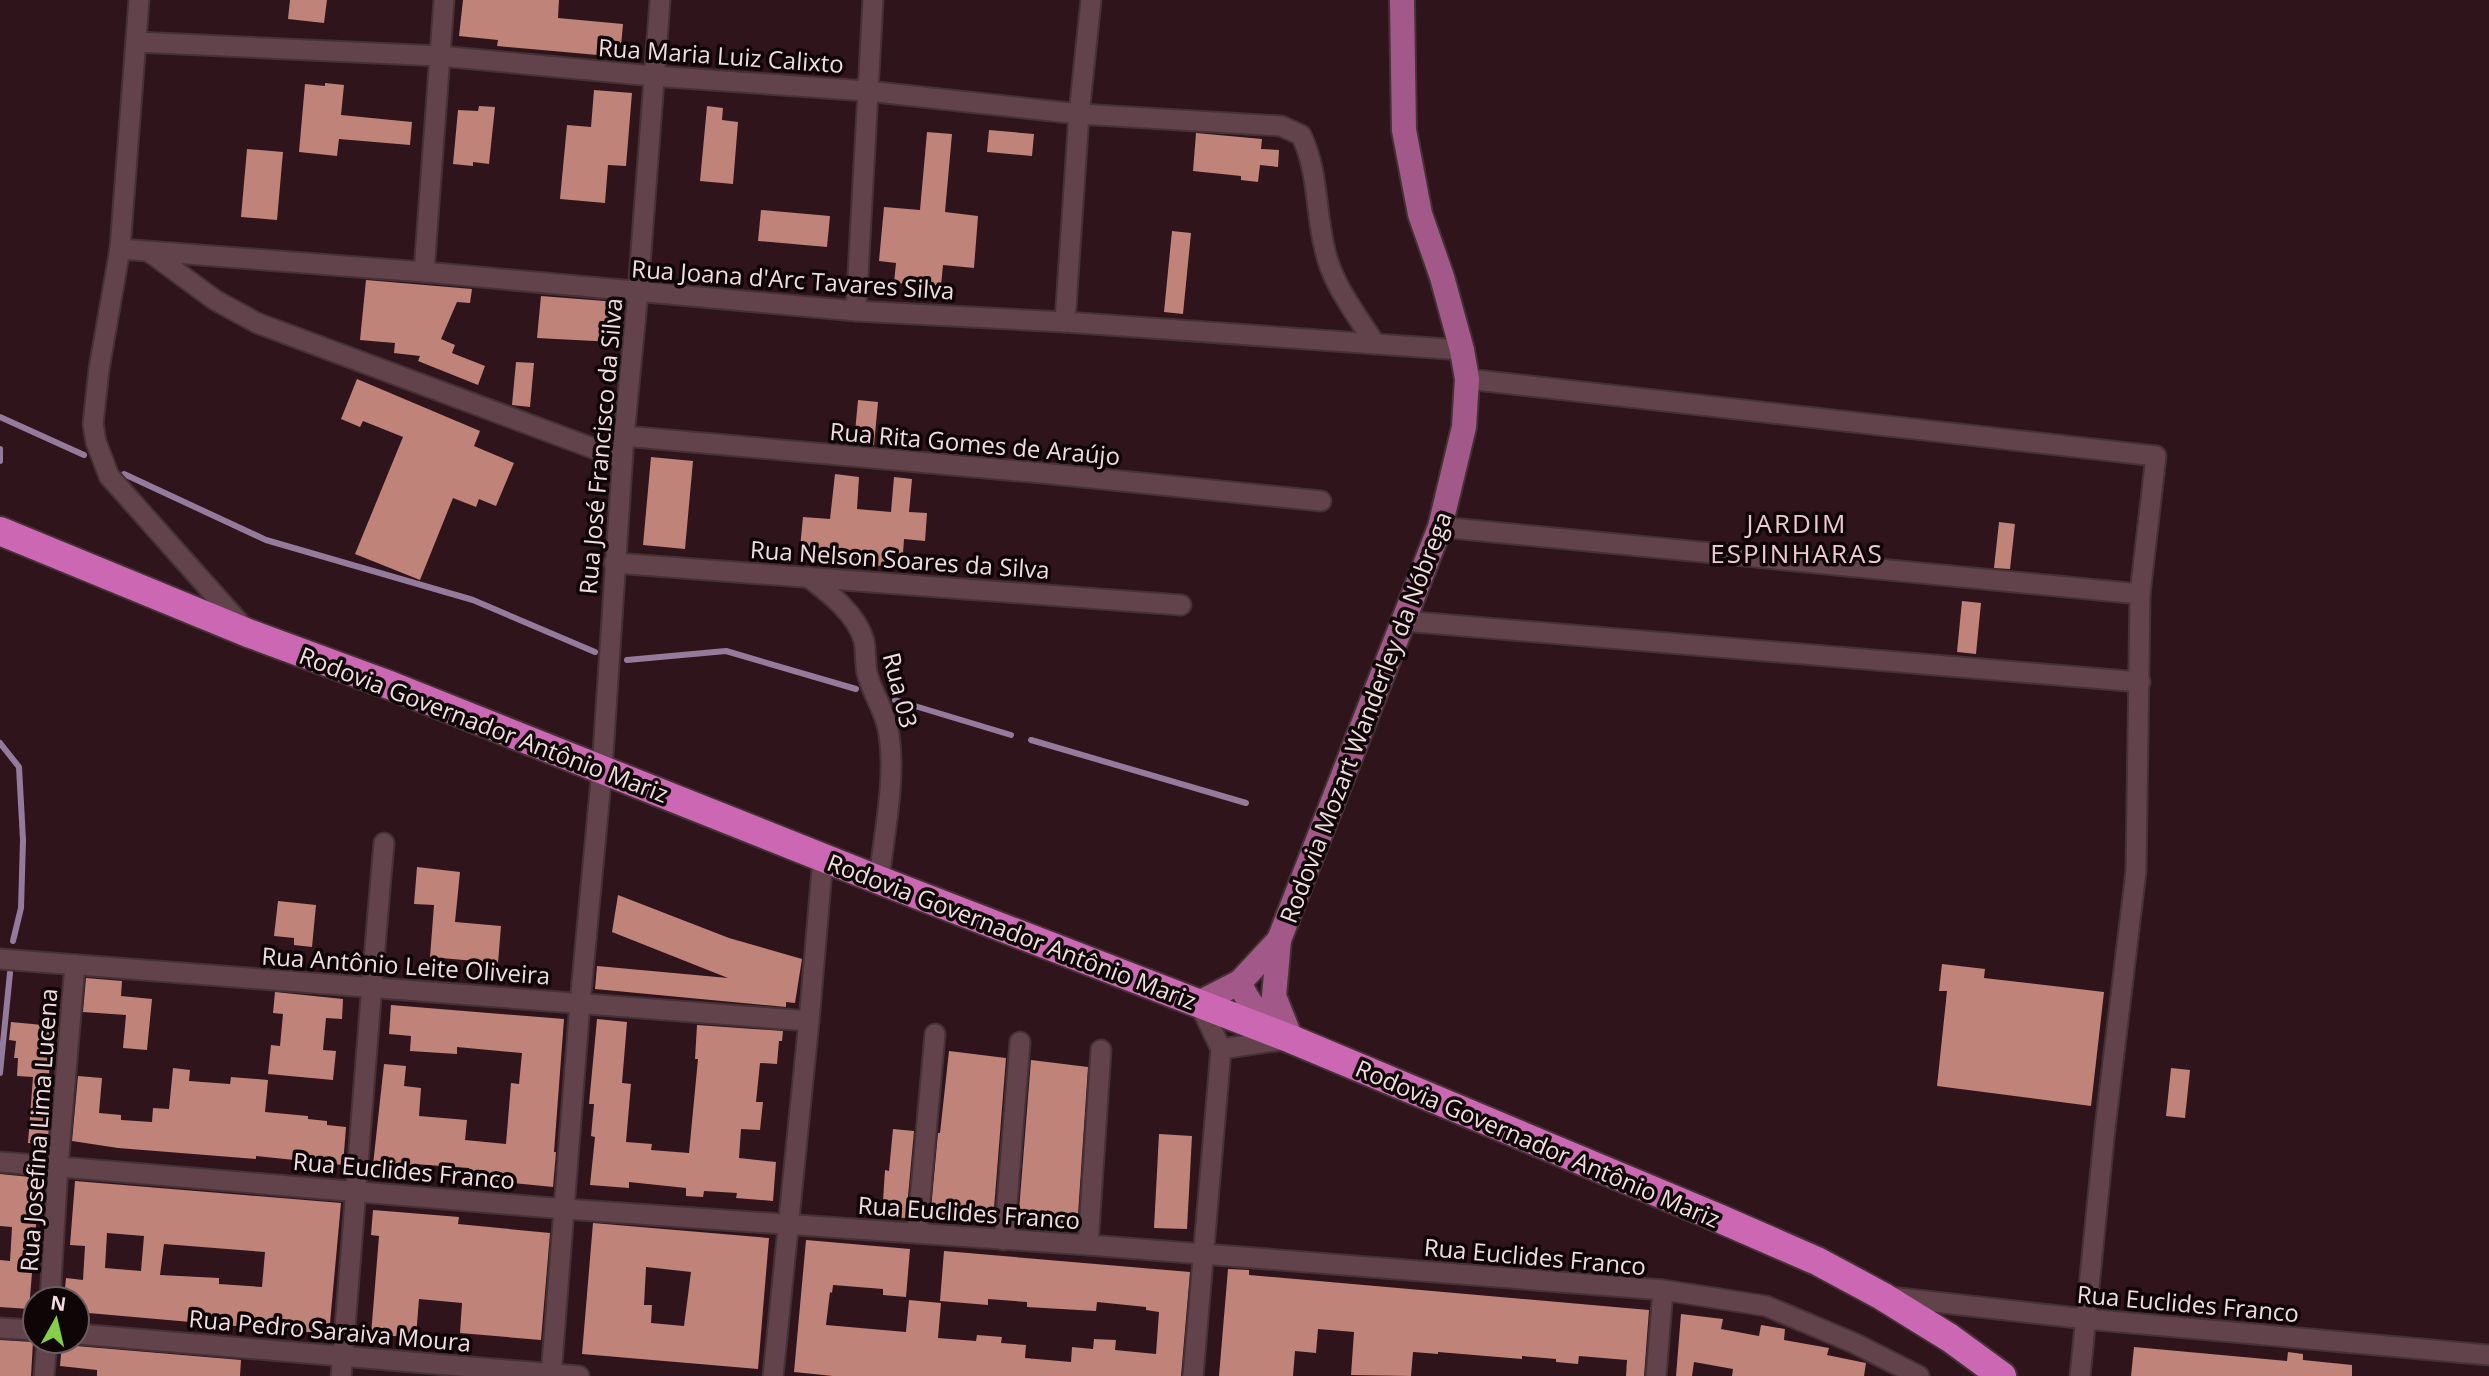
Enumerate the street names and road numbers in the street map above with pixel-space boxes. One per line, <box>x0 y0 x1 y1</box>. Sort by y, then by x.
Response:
street label: Rua Maria Luiz Calixto <box>597 30 845 80</box>
street label: Rua Joana d'Arc Tavares Silva <box>630 251 956 307</box>
street label: Rua José Francisco da Silva <box>571 296 629 596</box>
street label: Rua Rita Gomes de Araújo <box>828 414 1122 472</box>
street label: Rodovia Mozart Wanderley da Nóbrega <box>1271 507 1459 927</box>
street label: Rua Nelson Soares da Silva <box>749 532 1051 586</box>
street label: Rodovia Governador Antônio Mariz <box>295 638 673 810</box>
street label: Rua 03 <box>876 649 926 731</box>
street label: Rodovia Governador Antônio Mariz <box>823 845 1201 1017</box>
street label: Rua Antônio Leite Oliveira <box>261 938 551 992</box>
street label: Rua Josefina Lima Lucena <box>12 987 64 1273</box>
street label: Rodovia Governador Antônio Mariz <box>1351 1051 1725 1235</box>
street label: Rua Euclides Franco <box>292 1144 516 1196</box>
street label: Rua Euclides Franco <box>857 1188 1081 1236</box>
street label: Rua Euclides Franco <box>1423 1230 1647 1282</box>
street label: Rua Euclides Franco <box>2076 1277 2300 1329</box>
street label: Rua Pedro Saraiva Moura <box>187 1301 473 1359</box>

